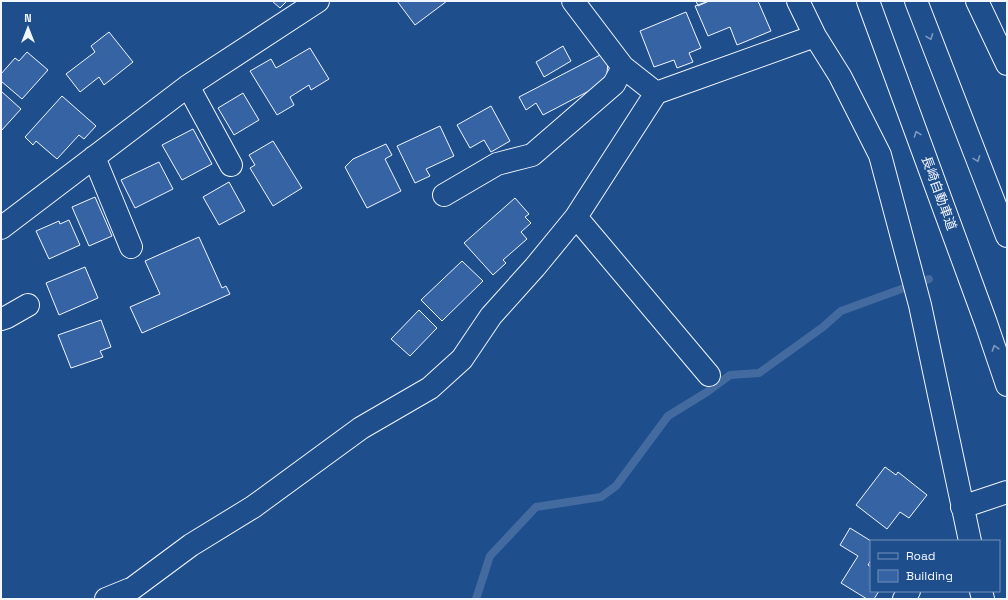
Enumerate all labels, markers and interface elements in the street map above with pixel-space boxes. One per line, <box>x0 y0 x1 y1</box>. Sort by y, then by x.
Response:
north arrow <box>8 8 48 48</box>
text: N <box>24 11 32 25</box>
one-way arrow <box>926 34 934 41</box>
one-way arrow <box>914 130 922 137</box>
street label: 長崎自動車道 <box>918 153 960 233</box>
one-way arrow <box>972 155 980 162</box>
one-way arrow <box>991 345 1000 352</box>
legend <box>870 540 1000 592</box>
text: Road <box>906 548 935 564</box>
text: Building <box>906 568 953 584</box>

